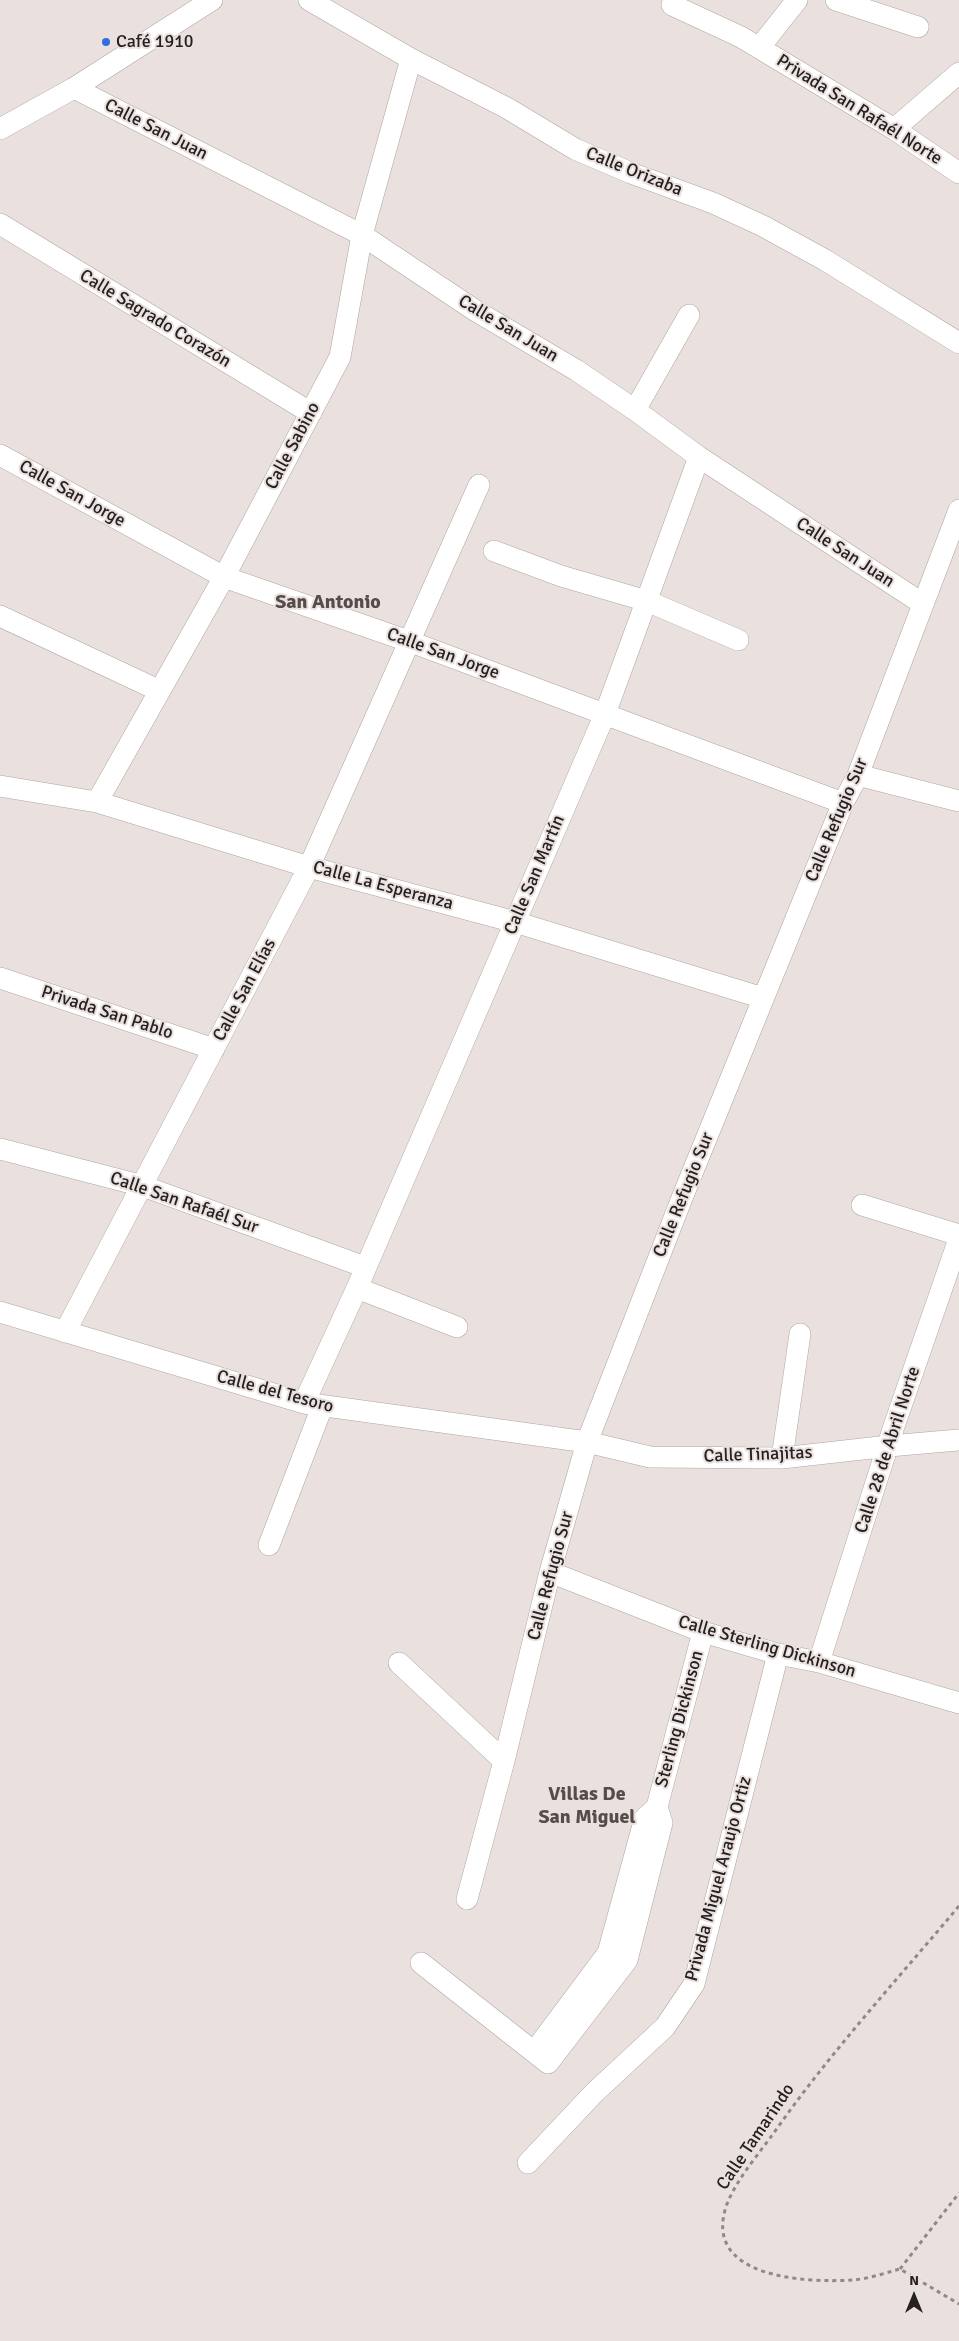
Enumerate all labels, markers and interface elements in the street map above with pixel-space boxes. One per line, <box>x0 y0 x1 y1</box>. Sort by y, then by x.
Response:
place label: Café 1910 <box>116 31 194 53</box>
marker: Café 1910 <box>100 36 112 48</box>
street label: Privada San Rafaél Norte <box>772 50 946 170</box>
street label: Calle San Juan <box>101 95 211 165</box>
street label: Calle Orizaba <box>582 143 686 201</box>
street label: Calle Sagrado Corazón <box>75 265 235 373</box>
street label: Calle San Juan <box>454 291 562 367</box>
street label: Calle Sabino <box>261 399 325 493</box>
street label: Calle San Jorge <box>15 456 129 532</box>
street label: Calle San Juan <box>792 513 898 593</box>
district label: San Antonio <box>275 591 381 615</box>
street label: Calle San Jorge <box>384 624 502 684</box>
street label: Calle Refugio Sur <box>801 755 873 885</box>
street label: Calle San Martín <box>500 812 570 938</box>
street label: Calle La Esperanza <box>310 857 456 915</box>
street label: Calle San Elías <box>209 935 281 1045</box>
street label: Privada San Pablo <box>38 982 176 1044</box>
street label: Calle Refugio Sur <box>649 1129 719 1261</box>
street label: Calle San Rafaél Sur <box>107 1167 261 1239</box>
street label: Calle 28 de Abril Norte <box>851 1364 925 1536</box>
street label: Calle del Tesoro <box>214 1366 336 1418</box>
street label: Calle Tinajitas <box>703 1442 813 1468</box>
street label: Calle Refugio Sur <box>523 1509 579 1643</box>
street label: Calle Sterling Dickinson <box>676 1611 858 1683</box>
street label: Sterling Dickinson <box>651 1648 709 1790</box>
street label: Privada Miguel Araujo Ortiz <box>681 1774 757 1984</box>
district label: Villas De San Miguel <box>538 1783 636 1830</box>
street label: Calle Tamarindo <box>712 2080 800 2194</box>
north arrow <box>889 2271 939 2321</box>
text: N <box>909 2272 919 2289</box>

